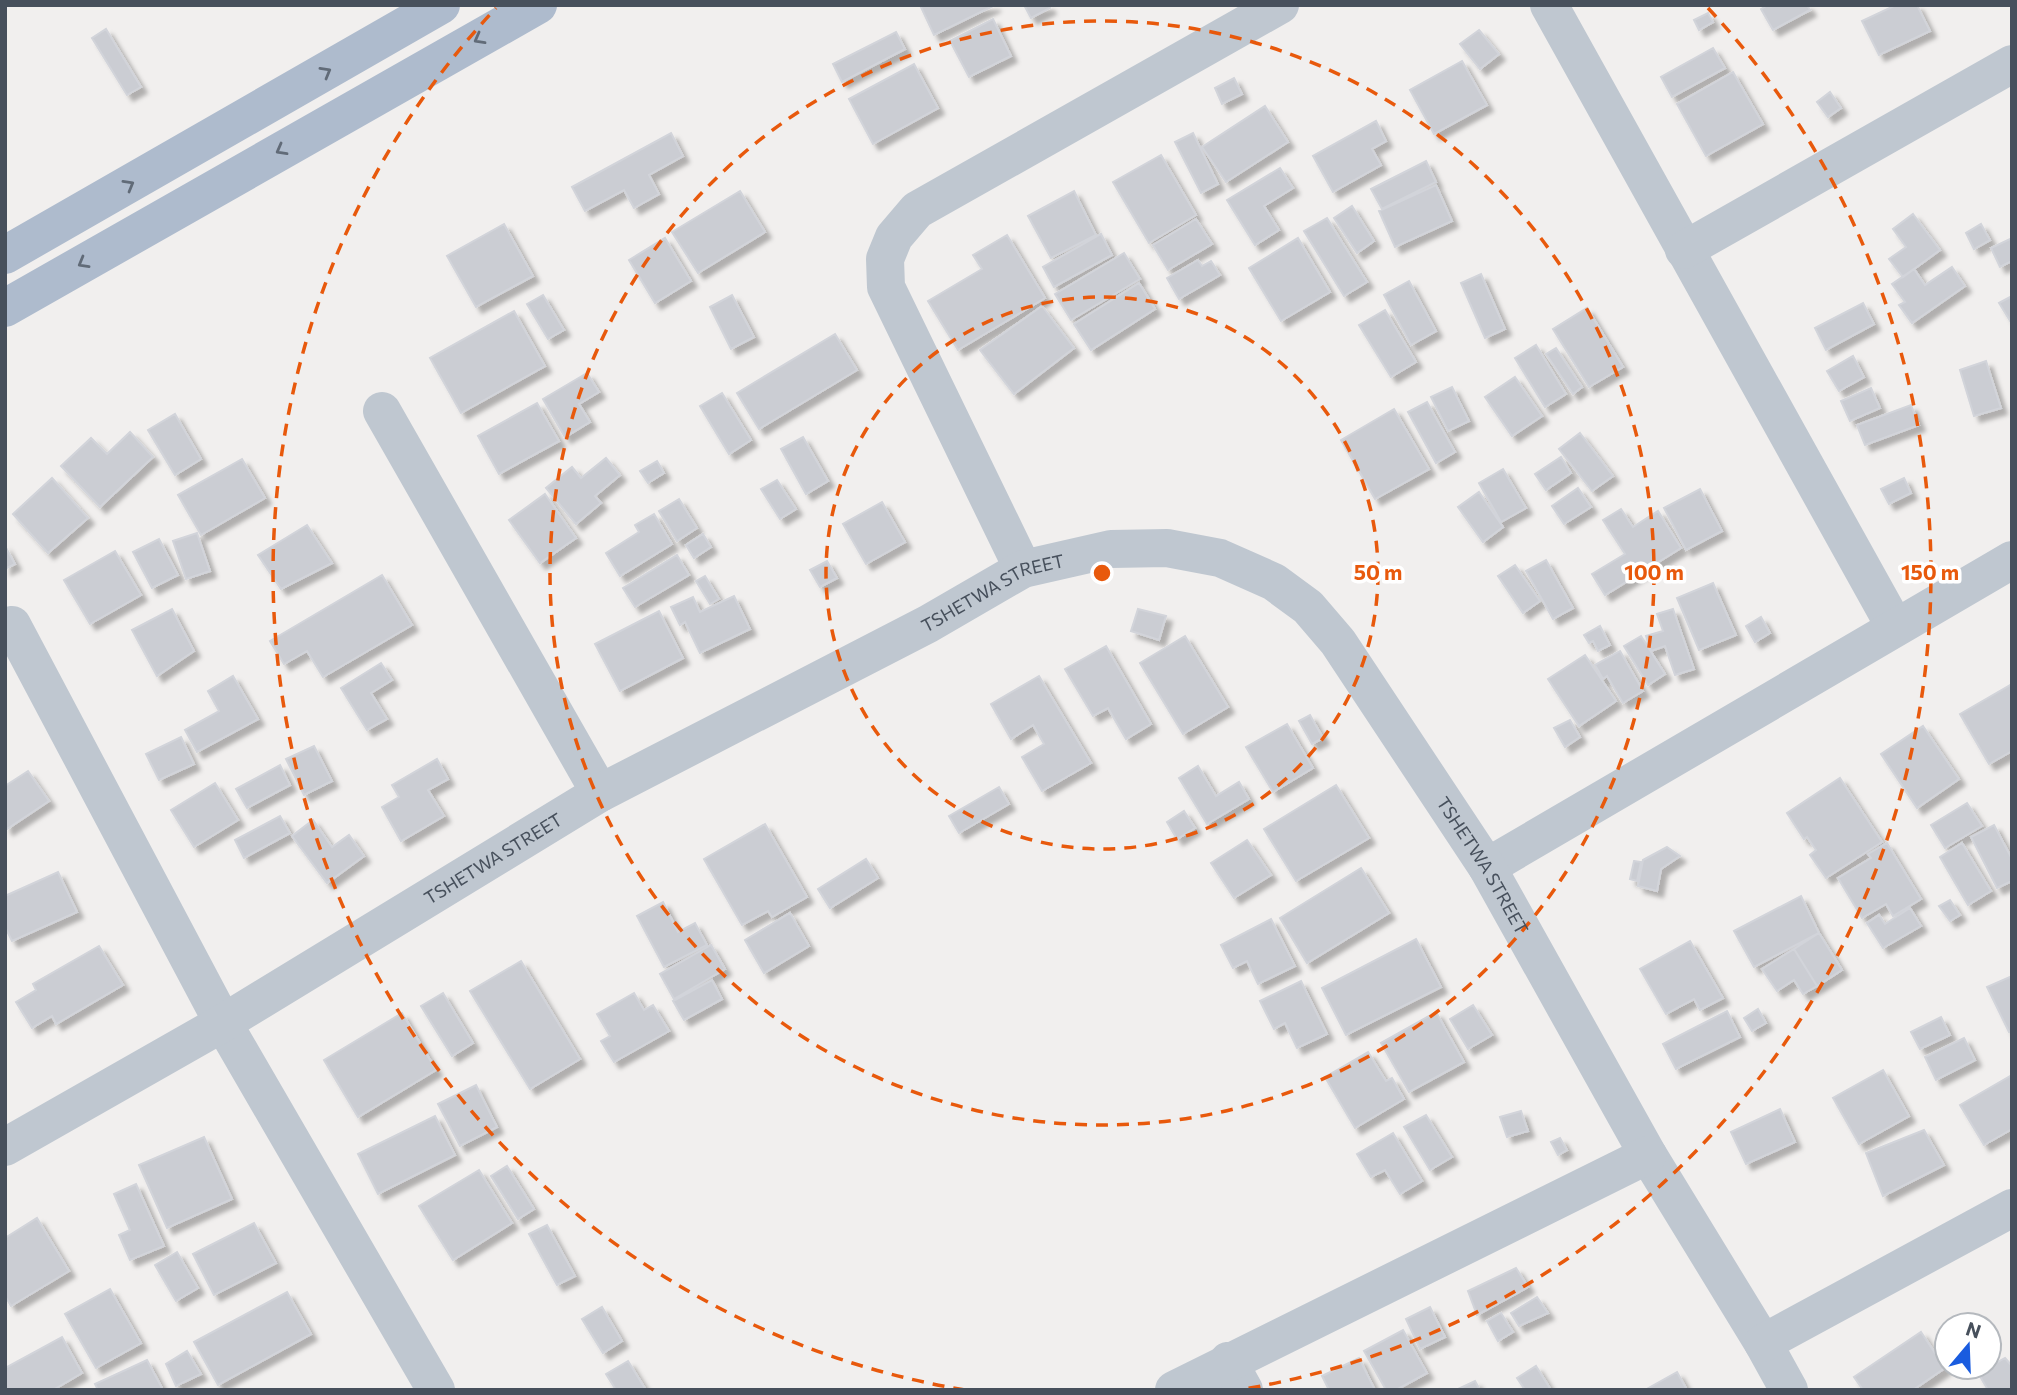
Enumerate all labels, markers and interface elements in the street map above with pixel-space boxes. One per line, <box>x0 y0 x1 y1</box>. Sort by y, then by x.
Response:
one-way arrow <box>473 31 486 44</box>
one-way arrow <box>319 67 331 80</box>
one-way arrow <box>275 142 288 155</box>
one-way arrow <box>121 180 134 193</box>
one-way arrow <box>78 255 90 268</box>
street label: TSHETWA STREET <box>917 549 1066 637</box>
text: 50 m <box>1354 559 1402 584</box>
text: 100 m <box>1624 559 1684 584</box>
text: 150 m <box>1901 559 1959 584</box>
centre of rings <box>1090 561 1114 585</box>
street label: TSHETWA STREET <box>1432 792 1533 938</box>
street label: TSHETWA STREET <box>420 808 566 909</box>
north arrow <box>1933 1311 2003 1381</box>
text: N <box>1963 1316 1984 1343</box>

